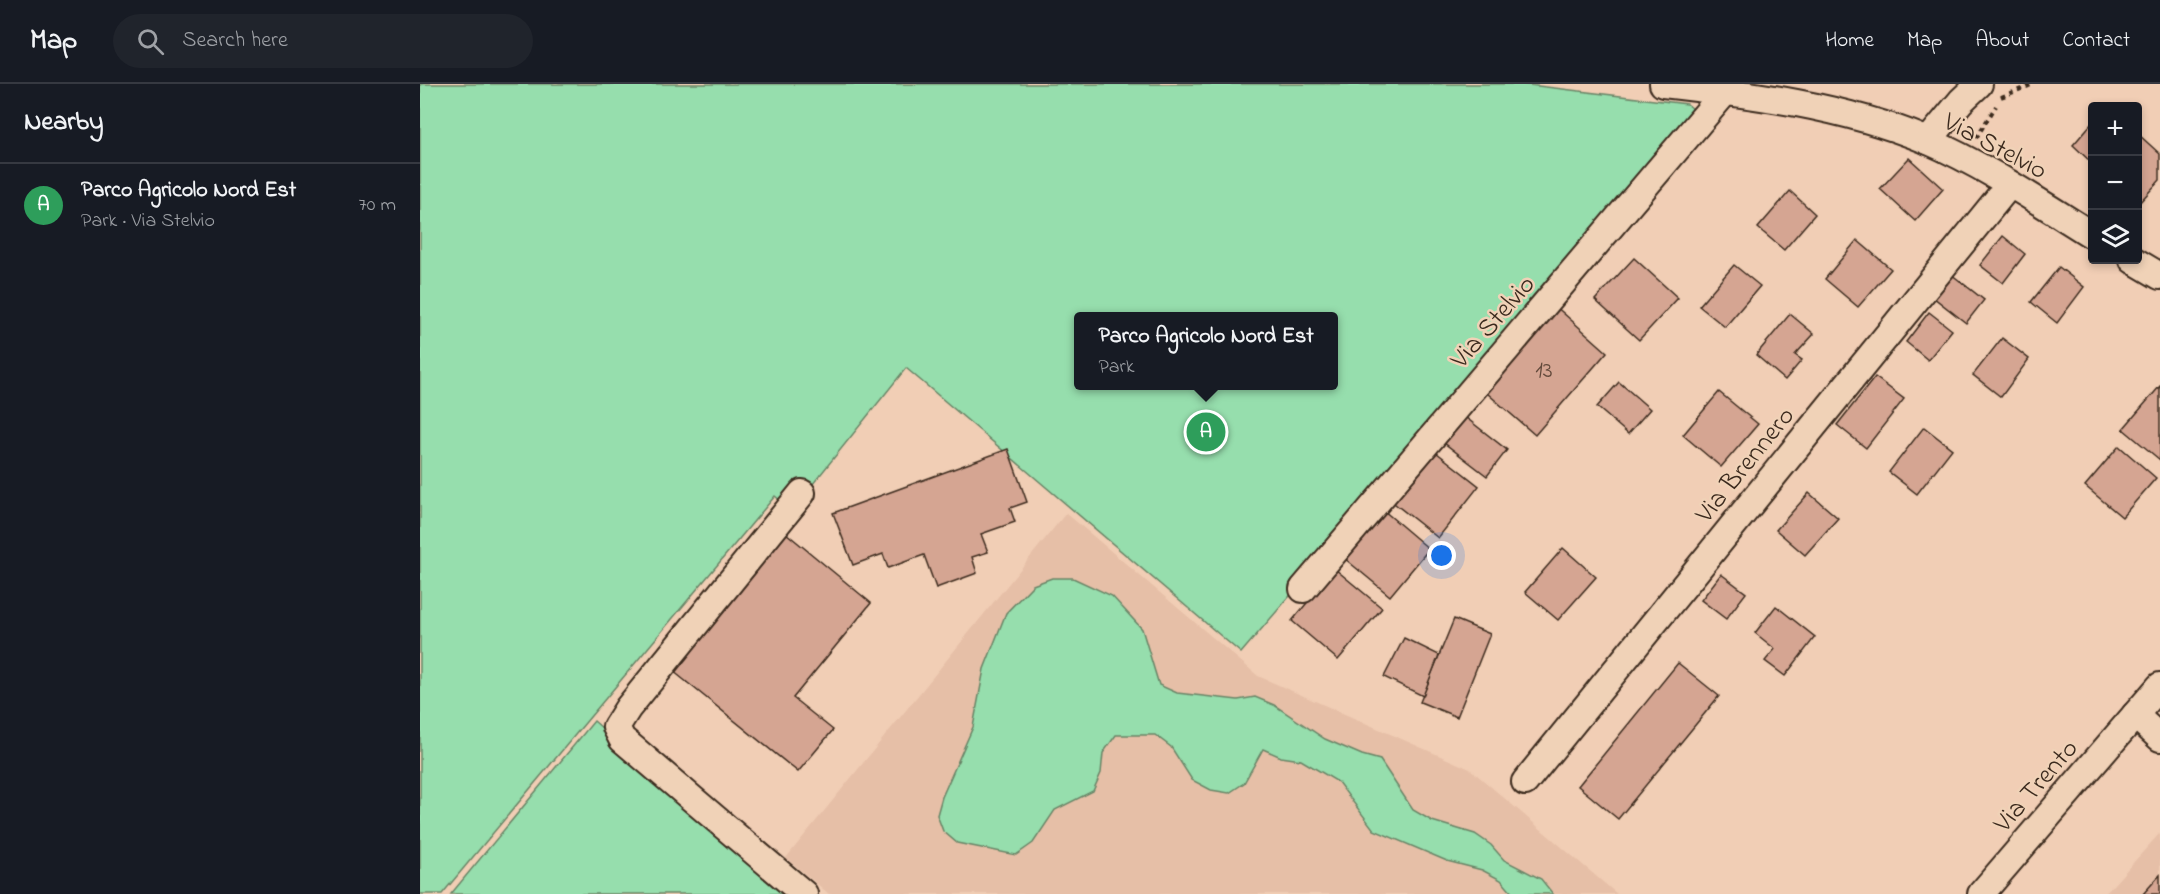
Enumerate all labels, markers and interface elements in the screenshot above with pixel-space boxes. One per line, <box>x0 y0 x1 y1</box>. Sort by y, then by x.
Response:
search box <box>113 14 533 68</box>
text: Map <box>30 21 77 62</box>
icon: search <box>134 25 167 58</box>
text: Search here <box>182 25 288 57</box>
text: Home <box>1825 26 1874 56</box>
text: Map <box>1907 26 1942 56</box>
text: About <box>1975 26 2029 56</box>
text: Contact <box>2062 26 2130 56</box>
map controls <box>2088 102 2142 264</box>
button: + <box>2088 102 2142 156</box>
street label: Via Stelvio <box>1935 103 2054 191</box>
text: Nearby <box>24 104 103 142</box>
button: − <box>2088 156 2142 210</box>
text: Parco Agricolo Nord Est <box>81 175 296 207</box>
text: A <box>37 191 50 220</box>
text: 70 m <box>359 191 396 220</box>
text: Park · Via Stelvio <box>81 207 215 236</box>
button: layers <box>2088 210 2142 264</box>
street label: Via Stelvio <box>1442 267 1546 379</box>
popup <box>1074 312 1338 390</box>
text: Parco Agricolo Nord Est <box>1098 321 1314 353</box>
text: Park <box>1098 353 1135 382</box>
house number: 13 <box>1535 354 1553 389</box>
street label: Via Brennero <box>1686 399 1805 533</box>
pin: A <box>1186 410 1226 454</box>
your location <box>1427 541 1456 570</box>
street label: Via Trento <box>1985 731 2089 843</box>

